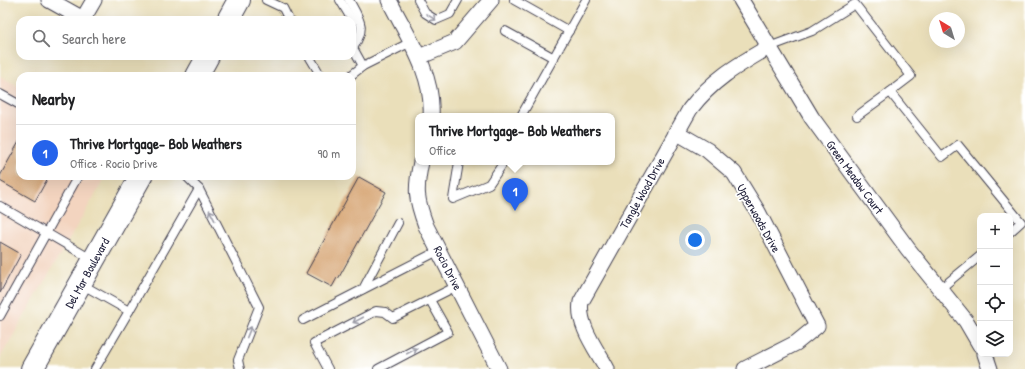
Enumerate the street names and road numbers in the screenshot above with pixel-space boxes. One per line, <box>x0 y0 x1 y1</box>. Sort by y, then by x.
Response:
street label: Green Meadow Court <box>822 137 888 218</box>
street label: Tangle Wood Drive <box>615 154 669 232</box>
street label: Upperwoods Drive <box>733 181 785 256</box>
street label: Del Mar Boulevard <box>61 234 114 311</box>
street label: Rocio Drive <box>430 243 467 293</box>

